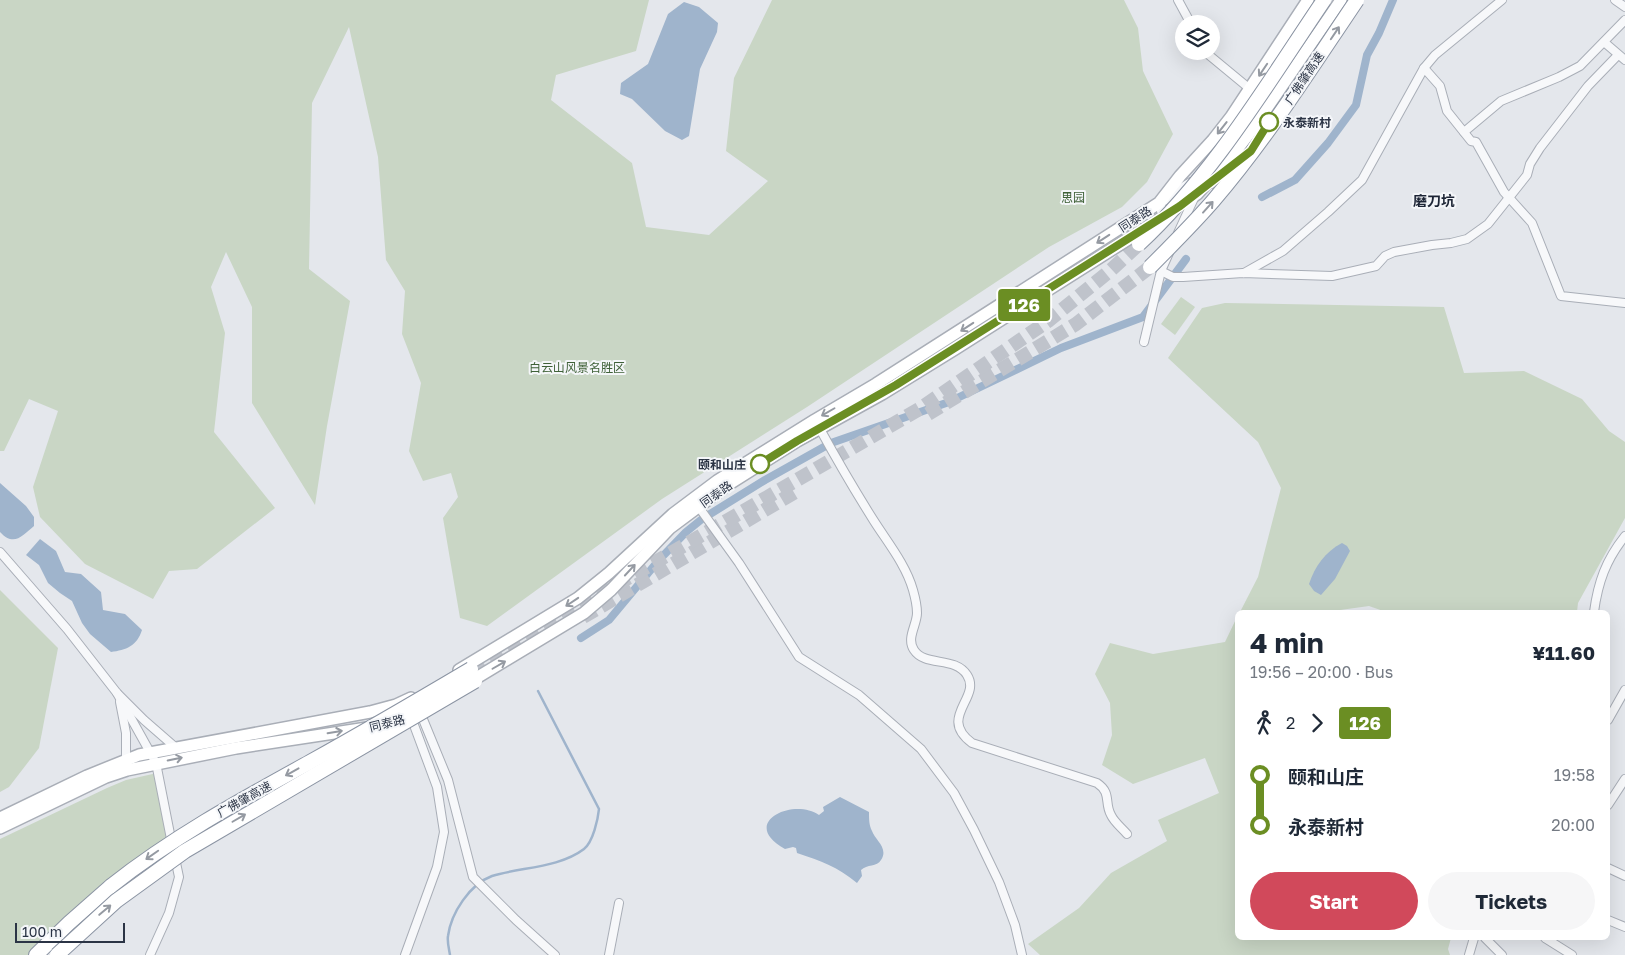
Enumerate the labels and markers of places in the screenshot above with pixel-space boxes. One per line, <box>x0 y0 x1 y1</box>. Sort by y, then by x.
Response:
marker: 永泰新村 <box>1259 112 1279 132</box>
place label: 永泰新村 <box>1283 115 1331 130</box>
marker: 颐和山庄 <box>750 454 770 474</box>
place label: 颐和山庄 <box>698 457 746 472</box>

